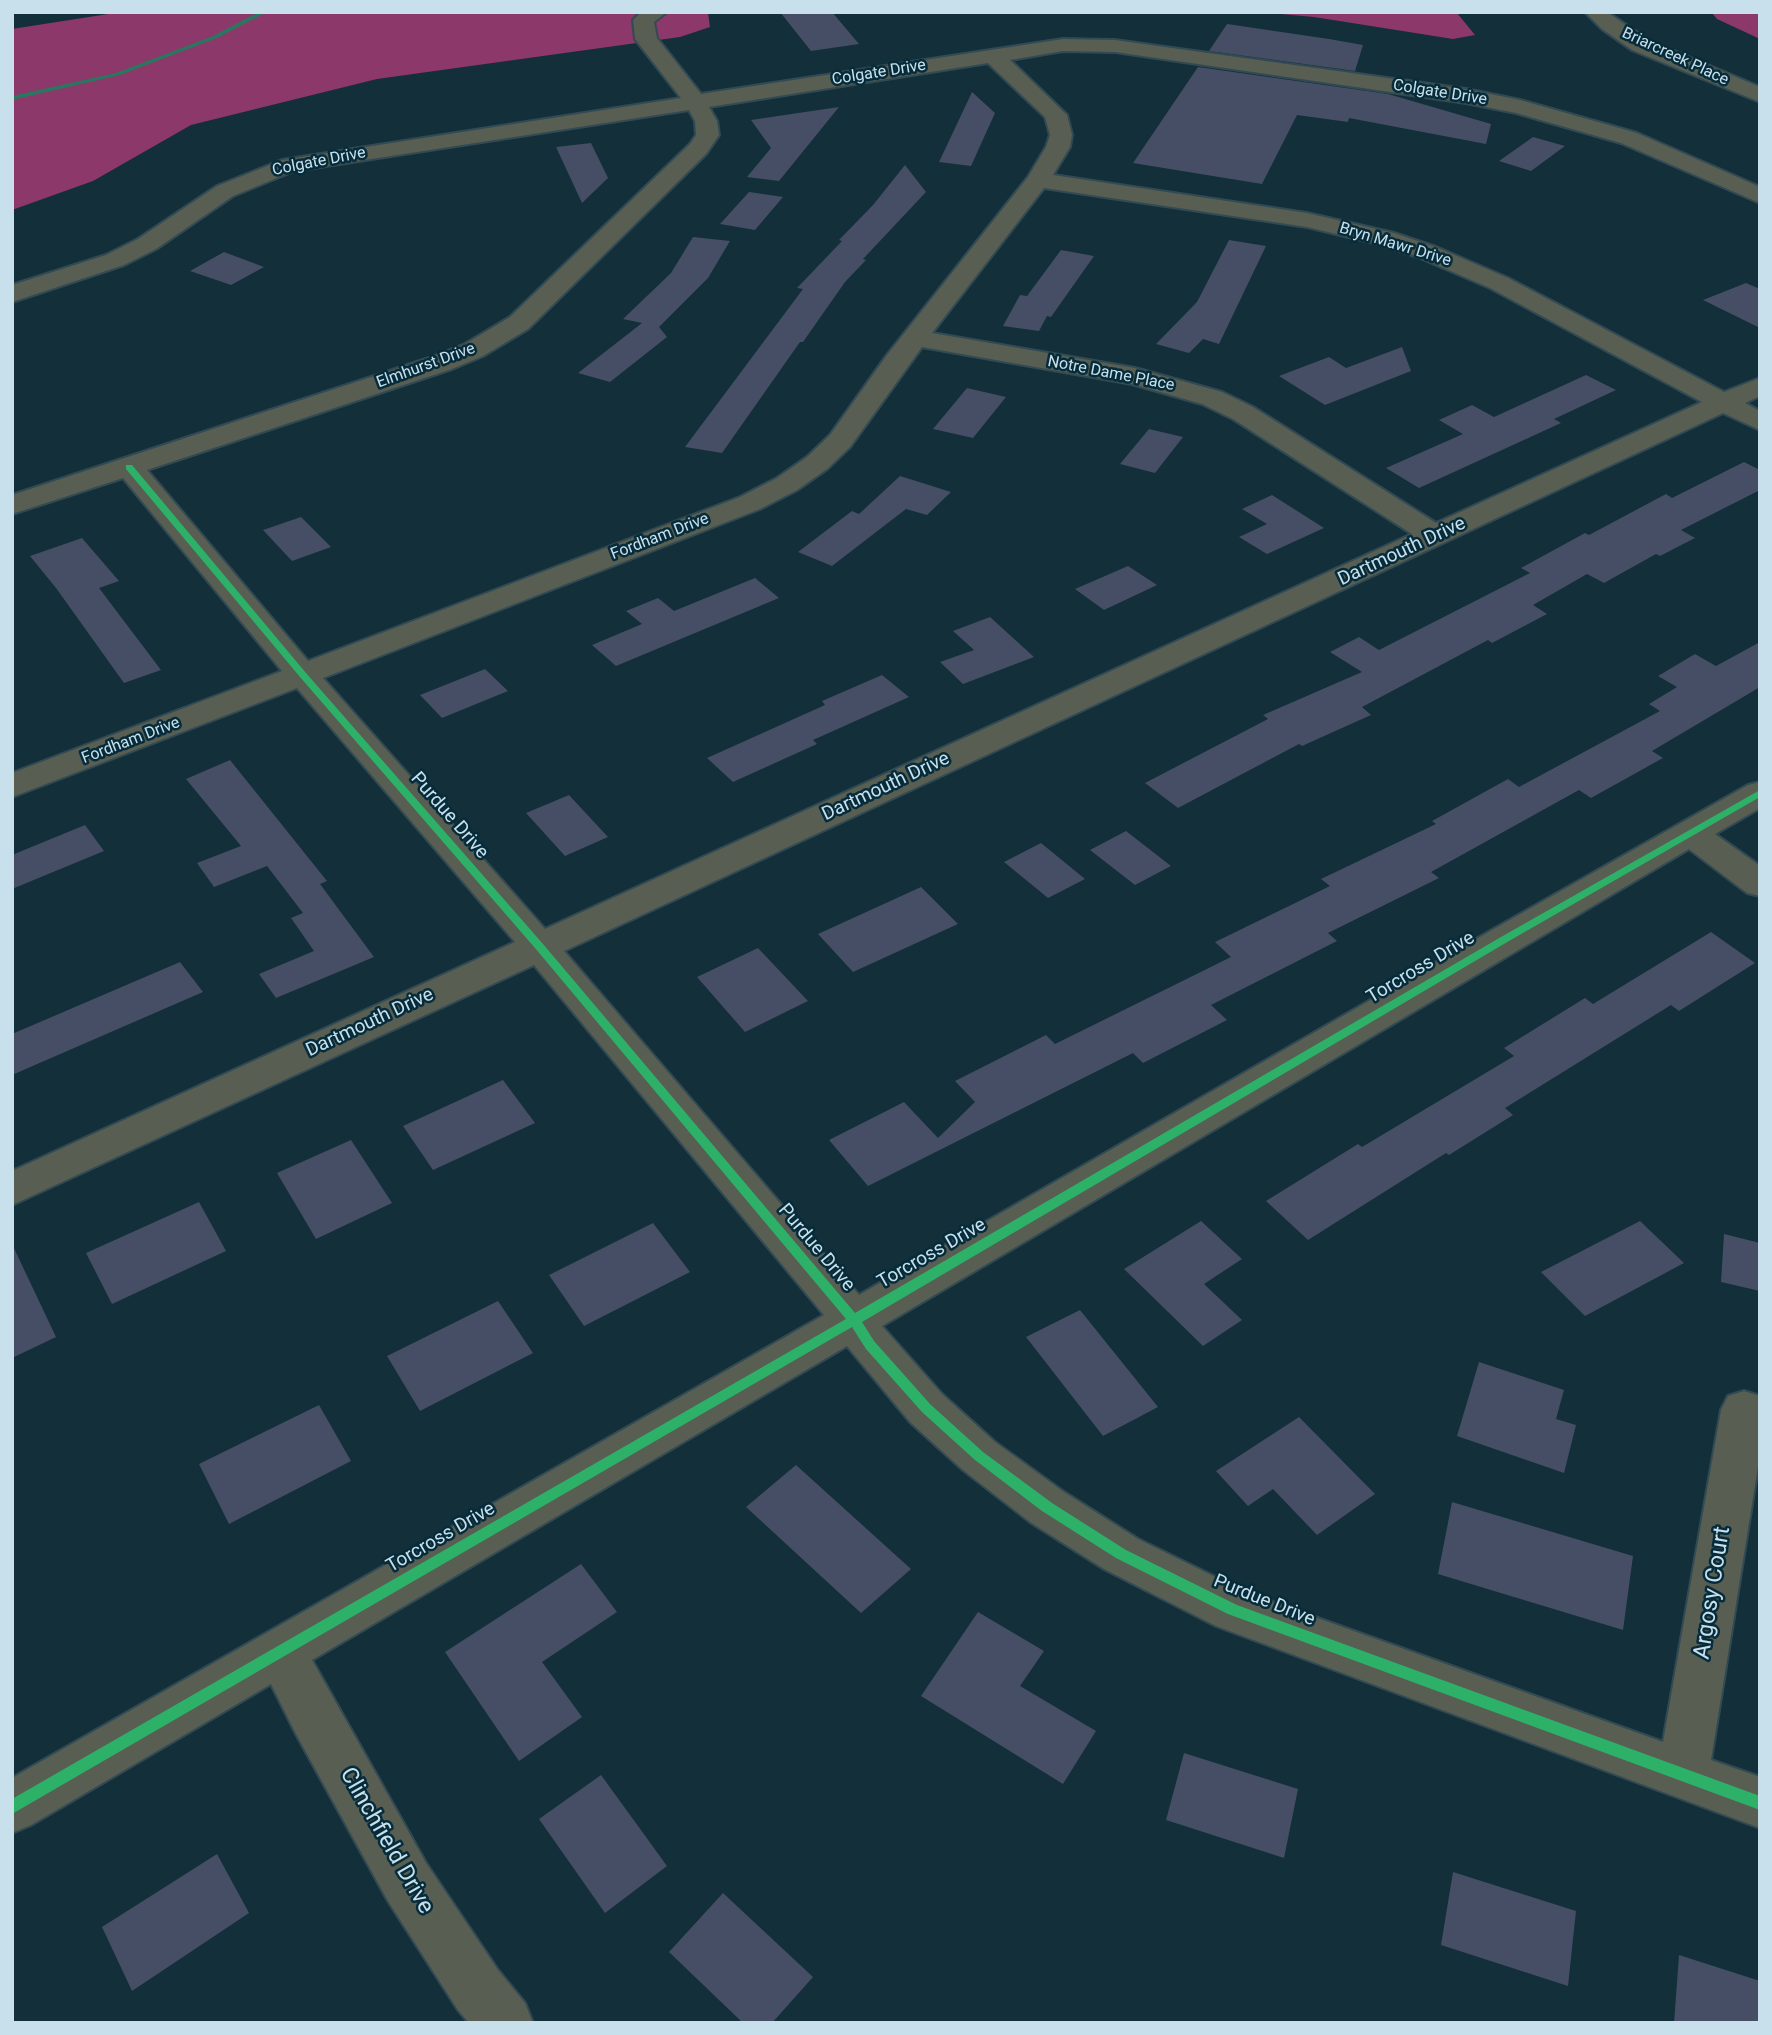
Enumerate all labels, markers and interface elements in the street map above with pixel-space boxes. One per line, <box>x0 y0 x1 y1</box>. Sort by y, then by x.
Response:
street label: Briarcreek Place <box>1619 24 1731 90</box>
street label: Colgate Drive <box>831 56 927 90</box>
street label: Colgate Drive <box>1392 76 1488 110</box>
street label: Colgate Drive <box>271 144 367 180</box>
street label: Bryn Mawr Drive <box>1337 219 1453 271</box>
street label: Elmhurst Drive <box>374 339 478 393</box>
street label: Notre Dame Place <box>1046 352 1176 396</box>
street label: Fordham Drive <box>608 509 712 565</box>
street label: Dartmouth Drive <box>1335 513 1469 591</box>
street label: Fordham Drive <box>79 713 183 769</box>
street label: Dartmouth Drive <box>819 748 953 826</box>
street label: Purdue Drive <box>405 768 493 864</box>
street label: Torcross Drive <box>1363 927 1479 1009</box>
street label: Dartmouth Drive <box>303 984 437 1062</box>
street label: Purdue Drive <box>773 1200 859 1296</box>
street label: Torcross Drive <box>874 1214 990 1294</box>
street label: Torcross Drive <box>383 1498 499 1578</box>
street label: Argosy Court <box>1689 1525 1737 1661</box>
street label: Purdue Drive <box>1210 1570 1318 1632</box>
street label: Clinchfield Drive <box>333 1763 439 1919</box>

